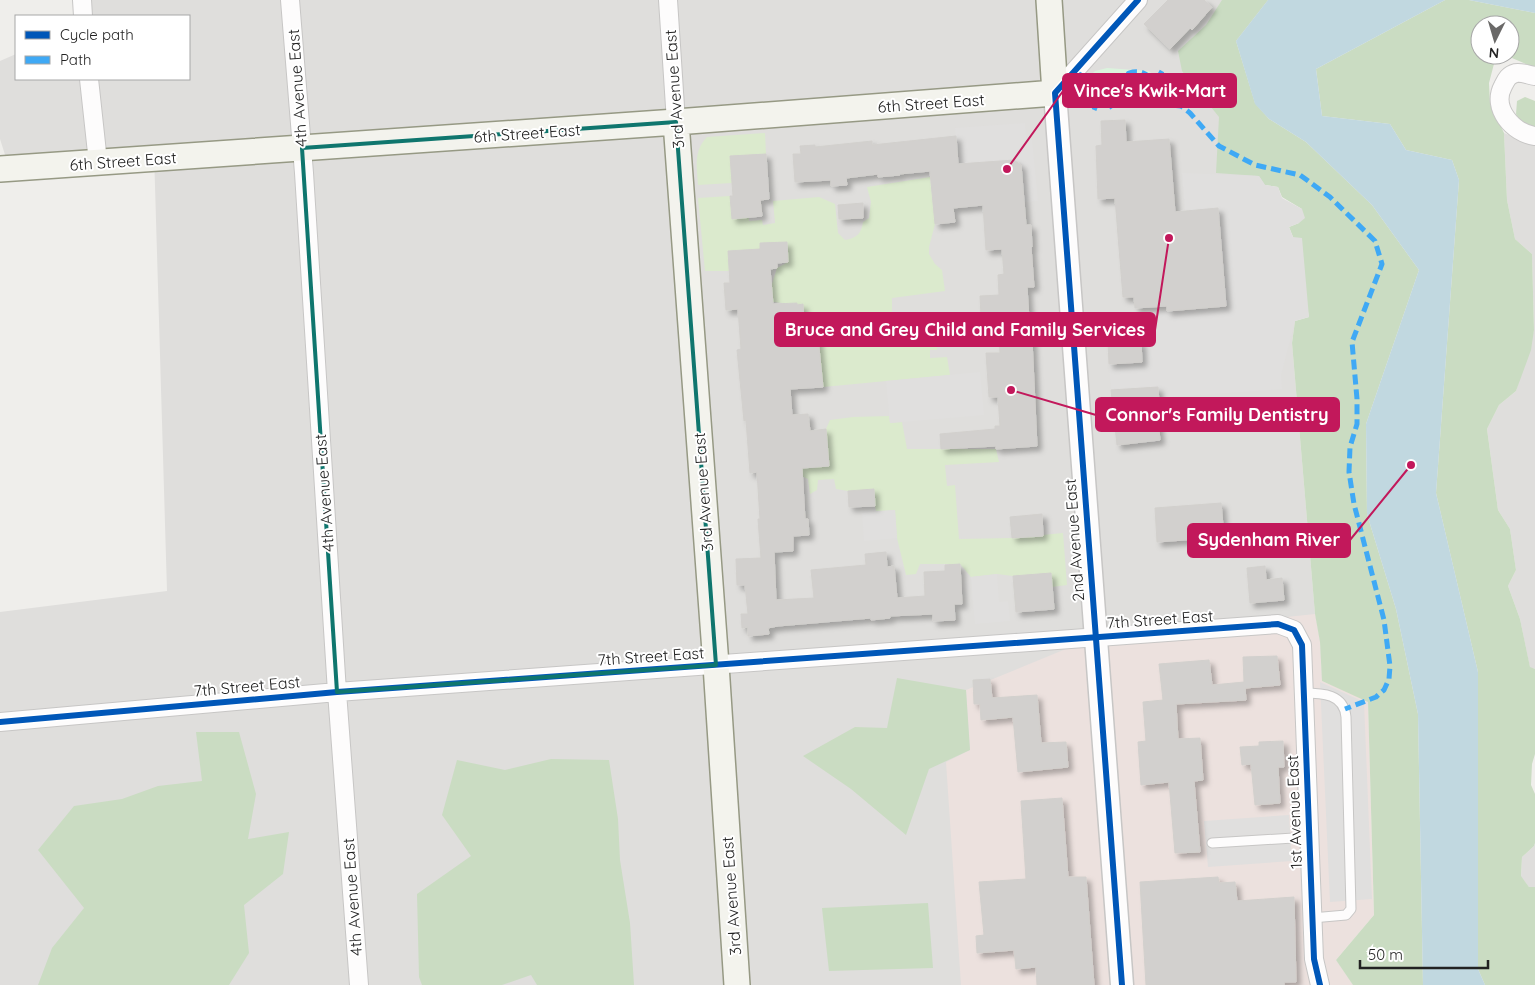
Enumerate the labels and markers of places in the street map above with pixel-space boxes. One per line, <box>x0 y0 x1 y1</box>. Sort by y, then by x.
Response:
callout: Vince's Kwik-Mart <box>1063 74 1236 107</box>
callout: Bruce and Grey Child and Family Services <box>775 313 1155 346</box>
callout: Connor's Family Dentistry <box>1096 398 1339 431</box>
callout: Sydenham River <box>1188 524 1350 557</box>

